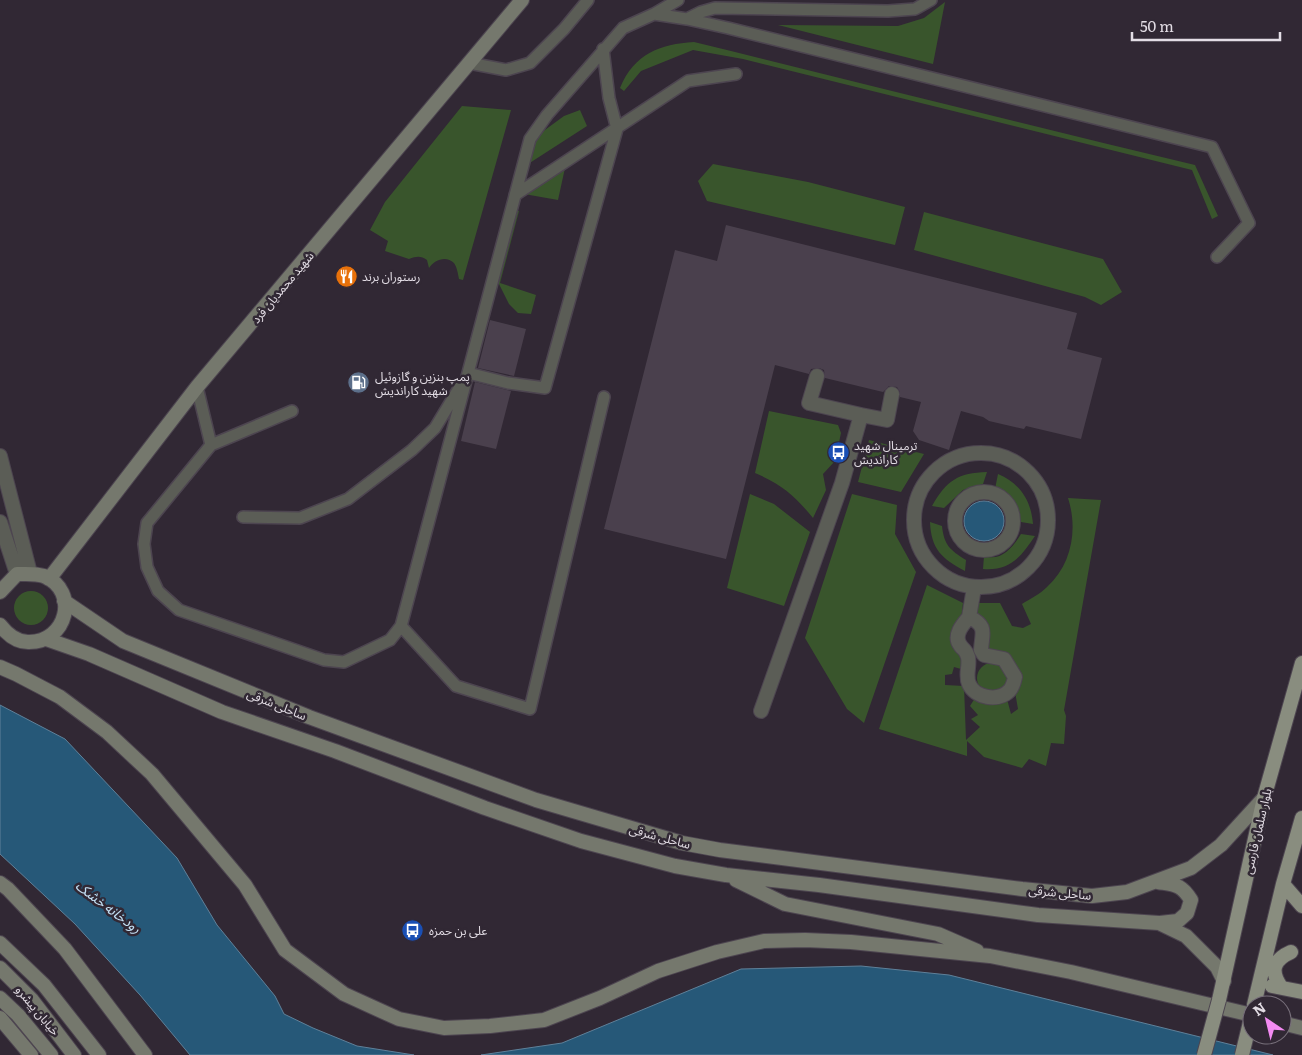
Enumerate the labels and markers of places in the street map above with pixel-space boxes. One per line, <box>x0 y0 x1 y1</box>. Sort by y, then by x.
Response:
restaurant icon: رستوران برند <box>334 264 358 288</box>
place label: رستوران برند <box>362 267 420 285</box>
place label: پمپ بنزین و گازوئیل شهید کاراندیش <box>375 367 470 399</box>
fuel station icon: پمپ بنزین و گازوئیل شهید کاراندیش <box>347 371 371 395</box>
place label: ترمینال شهید کاراندیش <box>854 436 918 468</box>
bus stop icon: ترمینال شهید کاراندیش <box>826 440 850 464</box>
bus stop icon: علی بن حمزه <box>401 918 425 942</box>
place label: علی بن حمزه <box>429 921 487 939</box>

